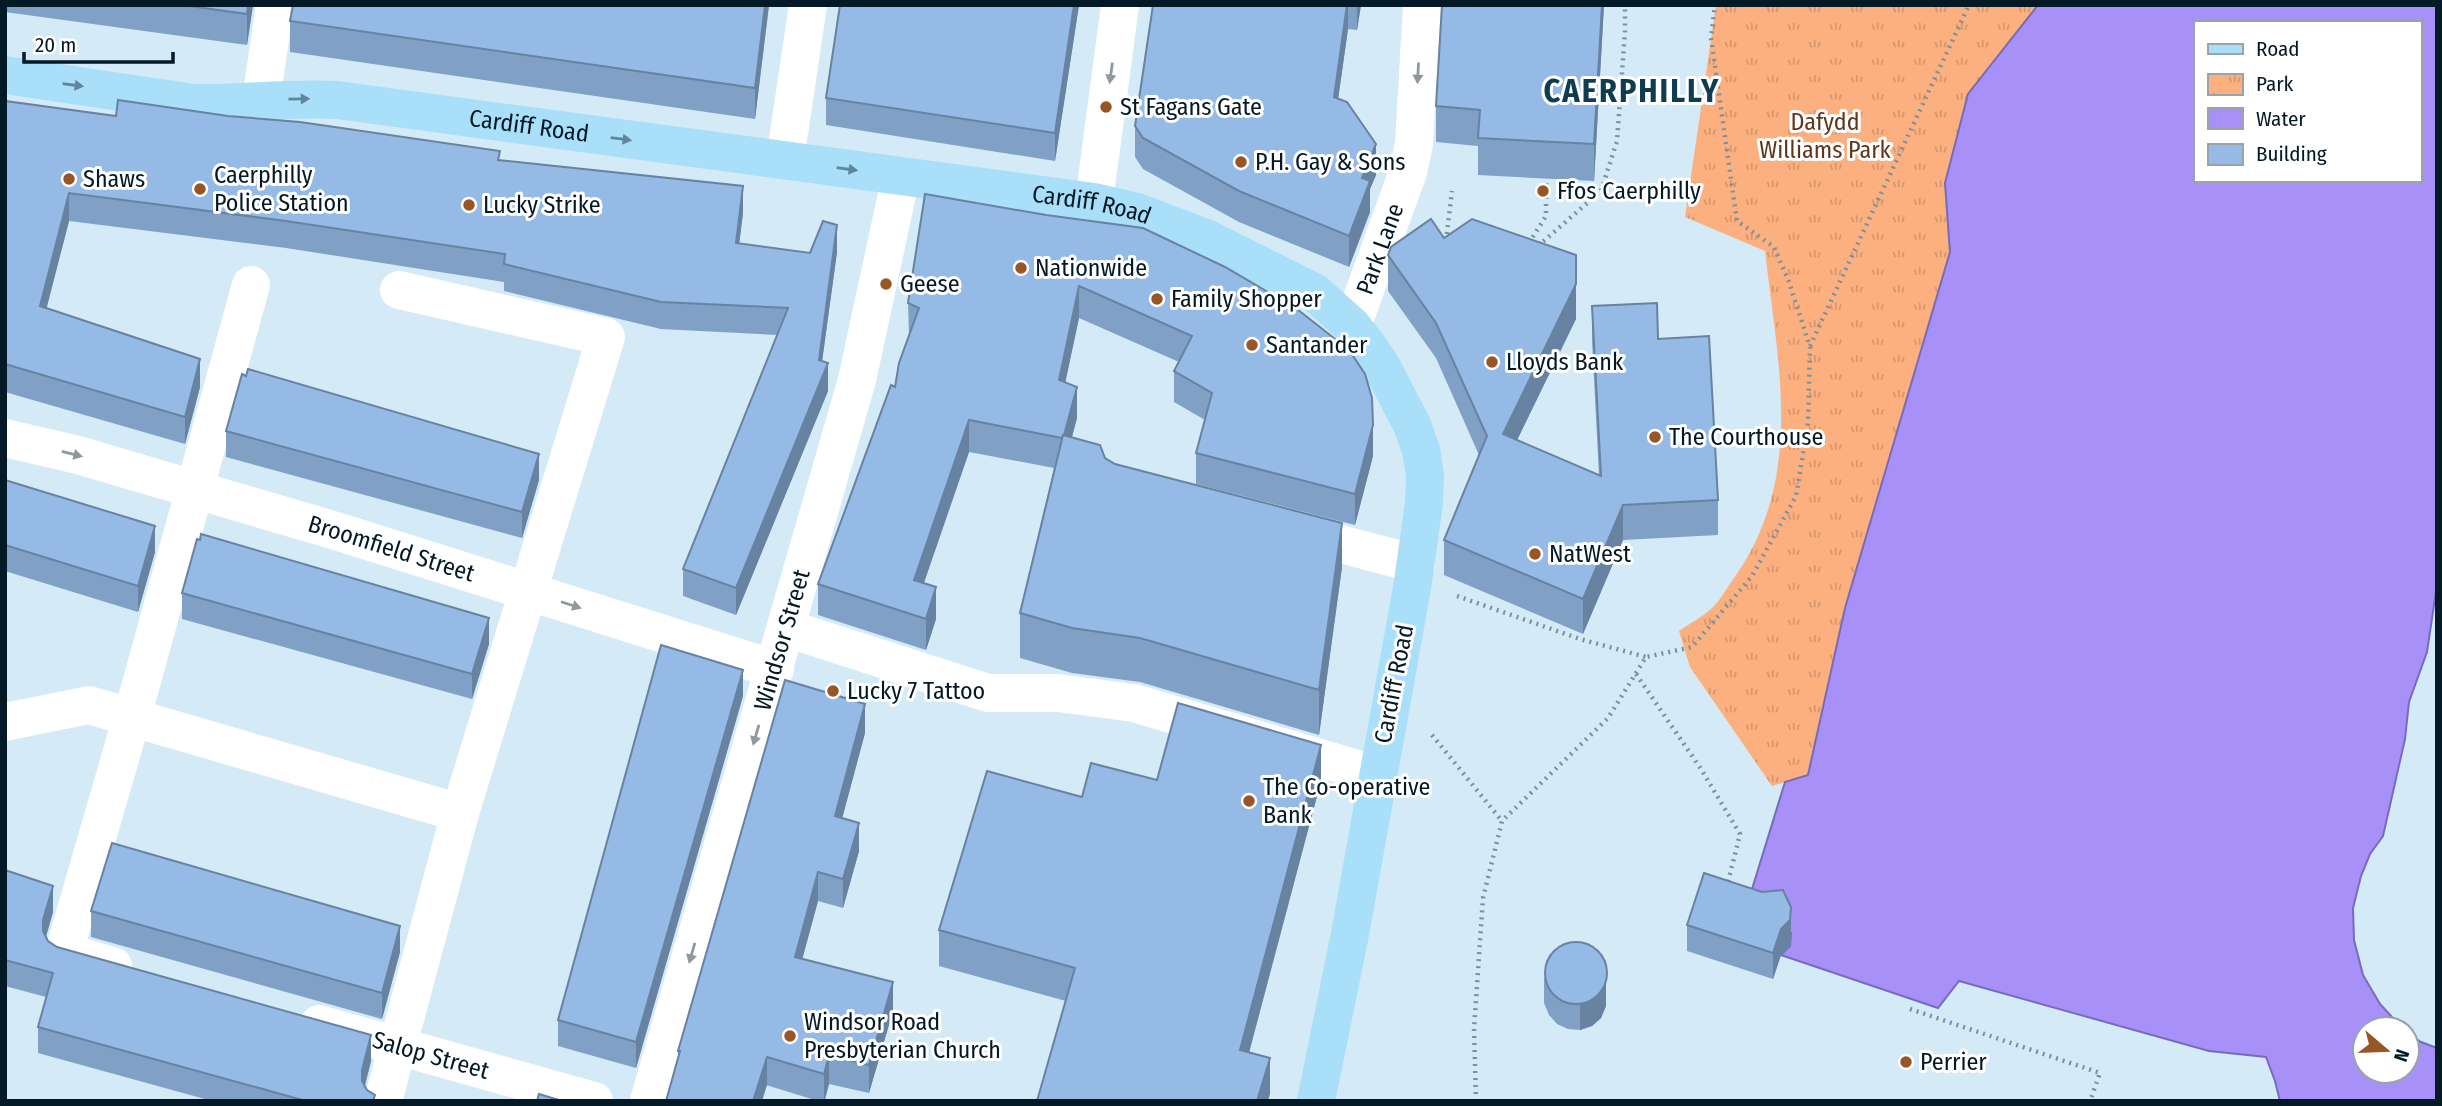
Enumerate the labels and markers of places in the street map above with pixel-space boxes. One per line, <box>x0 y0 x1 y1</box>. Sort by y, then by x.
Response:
place label: St Fagans Gate <box>1120 93 1262 121</box>
marker: St Fagans Gate <box>1098 99 1114 115</box>
place label: P.H. Gay & Sons <box>1255 148 1406 176</box>
marker: P.H. Gay & Sons <box>1233 154 1249 170</box>
place label: Caerphilly Police Station <box>214 161 349 217</box>
place label: Shaws <box>83 165 145 193</box>
marker: Shaws <box>61 171 77 187</box>
place label: Ffos Caerphilly <box>1557 177 1701 205</box>
marker: Caerphilly Police Station <box>192 181 208 197</box>
marker: Ffos Caerphilly <box>1535 183 1551 199</box>
place label: Lucky Strike <box>483 191 601 219</box>
marker: Lucky Strike <box>461 197 477 213</box>
place label: Nationwide <box>1035 254 1147 282</box>
marker: Nationwide <box>1013 260 1029 276</box>
place label: Geese <box>900 270 960 298</box>
marker: Geese <box>878 276 894 292</box>
place label: Family Shopper <box>1171 285 1322 313</box>
marker: Family Shopper <box>1149 291 1165 307</box>
place label: Santander <box>1266 331 1368 359</box>
marker: Santander <box>1244 337 1260 353</box>
place label: Lloyds Bank <box>1506 348 1624 376</box>
marker: Lloyds Bank <box>1484 354 1500 370</box>
place label: The Courthouse <box>1669 423 1823 451</box>
marker: The Courthouse <box>1647 429 1663 445</box>
place label: NatWest <box>1549 540 1631 568</box>
marker: NatWest <box>1527 546 1543 562</box>
place label: Lucky 7 Tattoo <box>847 677 985 705</box>
marker: Lucky 7 Tattoo <box>825 683 841 699</box>
place label: The Co-operative Bank <box>1263 773 1430 829</box>
marker: The Co-operative Bank <box>1241 793 1257 809</box>
place label: Windsor Road Presbyterian Church <box>804 1008 1001 1064</box>
marker: Windsor Road Presbyterian Church <box>782 1028 798 1044</box>
place label: Perrier <box>1920 1048 1987 1076</box>
marker: Perrier <box>1898 1054 1914 1070</box>

